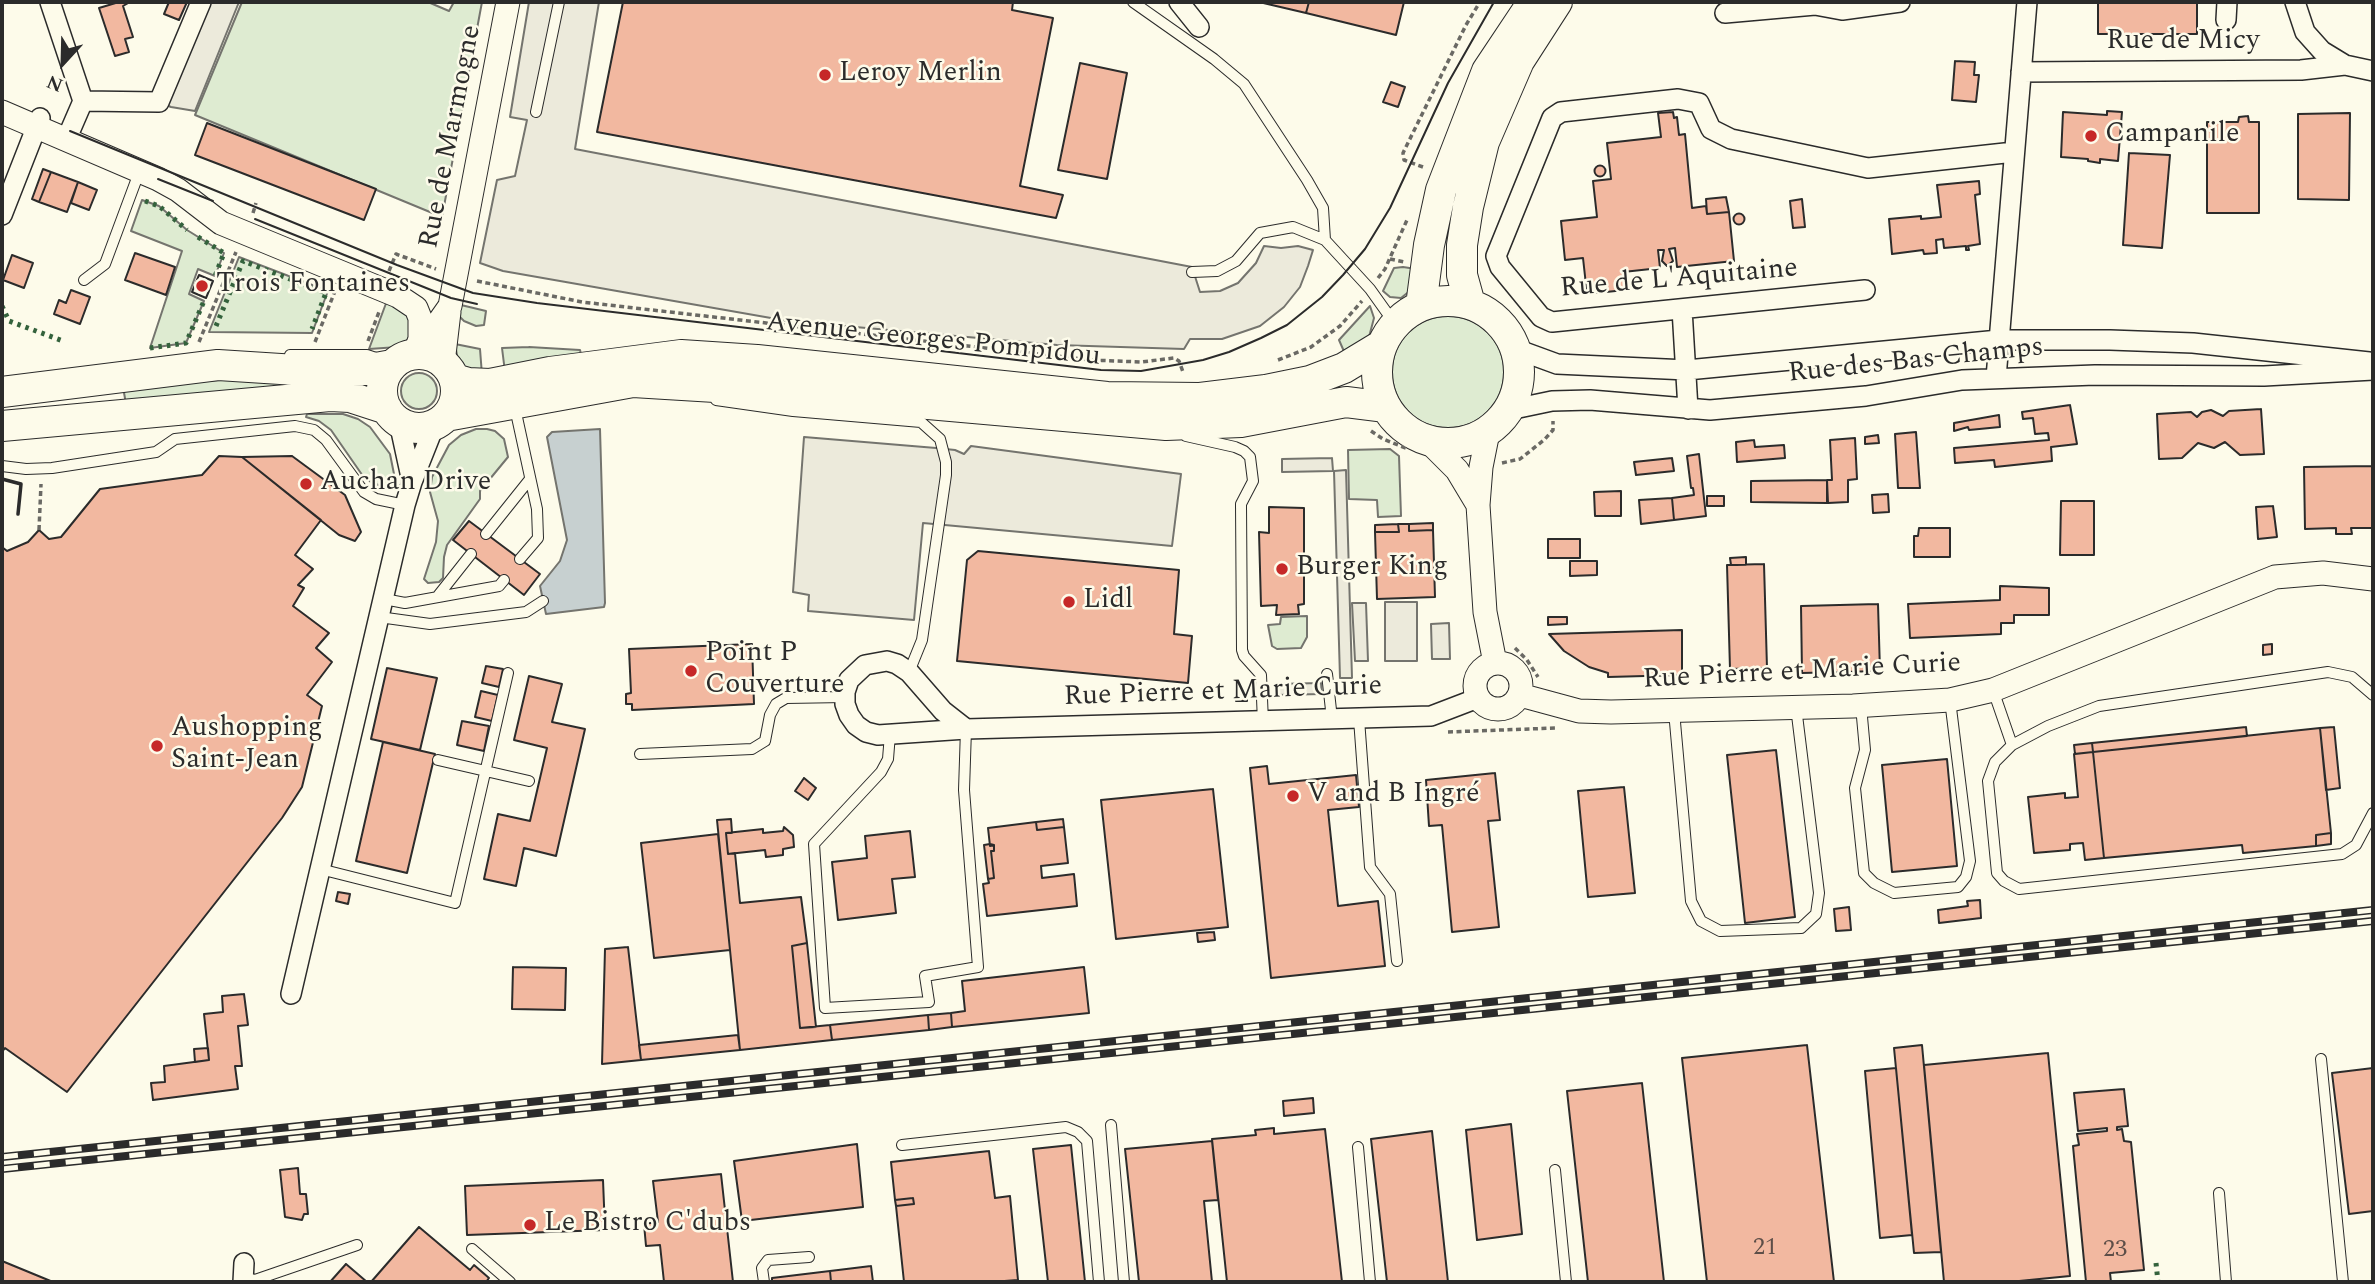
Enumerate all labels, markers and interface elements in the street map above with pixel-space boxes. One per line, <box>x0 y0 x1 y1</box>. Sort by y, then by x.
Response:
street label: Rue de Marmogne <box>414 23 490 251</box>
street label: Rue de Micy <box>2106 26 2260 60</box>
north arrow <box>28 28 98 98</box>
place label: Leroy Merlin <box>839 58 1002 92</box>
text: N <box>42 67 68 99</box>
marker: Leroy Merlin <box>817 67 833 83</box>
place label: Campanile <box>2105 119 2240 153</box>
marker: Campanile <box>2083 128 2099 144</box>
street label: Rue de L'Aquitaine <box>1559 253 1799 307</box>
place label: Trois Fontaines <box>216 269 410 303</box>
marker: Trois Fontaines <box>194 278 210 294</box>
street label: Avenue Georges Pompidou <box>764 307 1102 375</box>
street label: Rue des Bas Champs <box>1787 332 2045 392</box>
place label: Auchan Drive <box>320 467 491 501</box>
marker: Auchan Drive <box>298 476 314 492</box>
place label: Burger King <box>1296 552 1448 586</box>
marker: Burger King <box>1274 561 1290 577</box>
place label: Lidl <box>1083 585 1133 619</box>
marker: Lidl <box>1061 594 1077 610</box>
place label: Point P Couverture <box>705 638 845 704</box>
street label: Rue Pierre et Marie Curie <box>1642 648 1962 698</box>
marker: Point P Couverture <box>683 663 699 679</box>
street label: Rue Pierre et Marie Curie <box>1063 671 1383 715</box>
place label: Aushopping Saint-Jean <box>171 713 323 779</box>
marker: Aushopping Saint-Jean <box>149 738 165 754</box>
place label: V and B Ingré <box>1307 779 1480 813</box>
marker: V and B Ingré <box>1285 788 1301 804</box>
place label: Le Bistro C'dubs <box>544 1208 751 1242</box>
marker: Le Bistro C'dubs <box>522 1217 538 1233</box>
house number: 21 <box>1753 1235 1777 1263</box>
house number: 23 <box>2103 1237 2127 1265</box>

